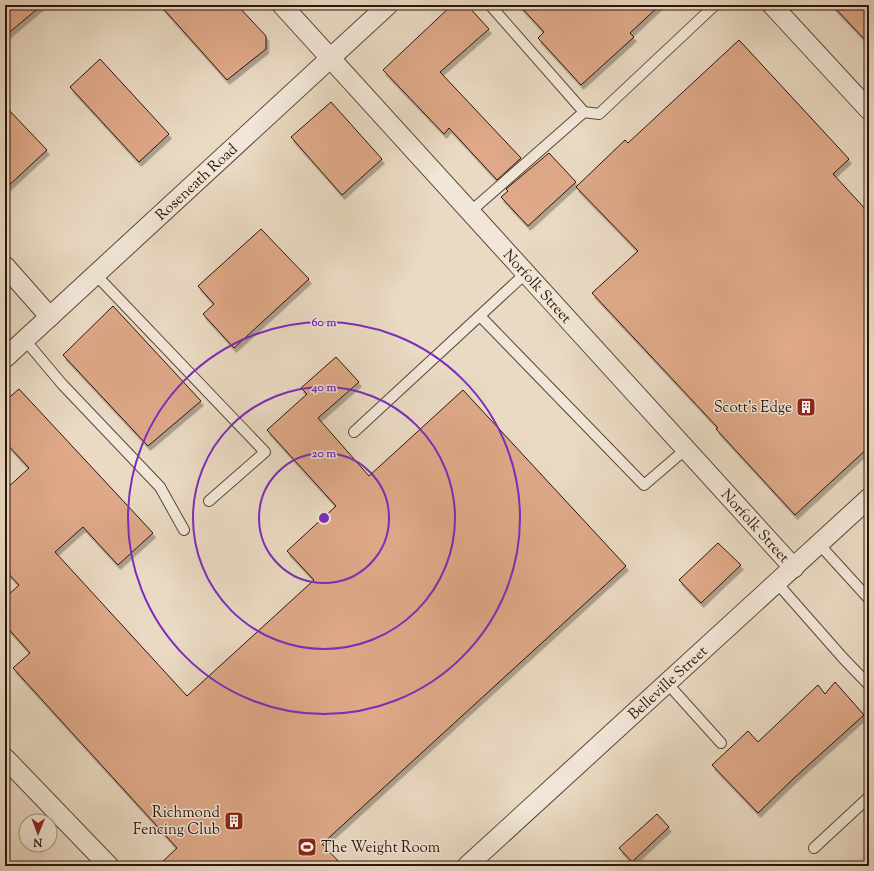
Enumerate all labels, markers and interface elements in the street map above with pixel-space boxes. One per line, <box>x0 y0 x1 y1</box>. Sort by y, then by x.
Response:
street label: Roseneath Road <box>152 139 243 226</box>
street label: Norfolk Street <box>497 246 576 329</box>
text: 60 m <box>312 314 336 332</box>
text: 40 m <box>311 379 336 397</box>
building icon: Scott's Edge <box>795 396 817 418</box>
place label: Scott's Edge <box>714 398 792 419</box>
text: 20 m <box>312 445 336 463</box>
street label: Norfolk Street <box>715 485 794 568</box>
centre of rings <box>317 511 331 525</box>
street label: Belleville Street <box>624 642 713 725</box>
place label: Richmond Fencing Club <box>133 803 221 841</box>
building icon: Richmond Fencing Club <box>223 810 245 832</box>
north arrow <box>18 813 58 853</box>
text: N <box>33 834 43 850</box>
sports icon: The Weight Room <box>296 836 318 858</box>
place label: The Weight Room <box>321 838 441 859</box>

